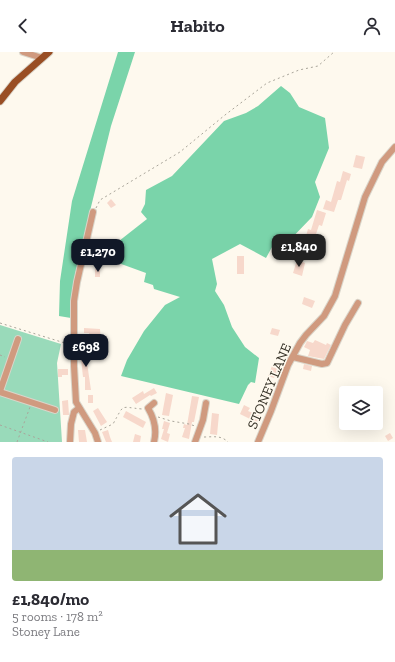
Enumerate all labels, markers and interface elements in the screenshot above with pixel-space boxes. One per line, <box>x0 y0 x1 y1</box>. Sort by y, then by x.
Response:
icon: back <box>12 15 34 37</box>
text: Habito <box>170 15 225 37</box>
icon: person <box>361 15 383 37</box>
pin: £1,840 <box>266 234 332 268</box>
pin: £1,270 <box>65 239 131 273</box>
text: £1,840 <box>281 239 317 254</box>
text: £1,270 <box>80 244 116 259</box>
pin: £698 <box>62 334 110 368</box>
text: £698 <box>72 339 100 354</box>
street label: STONEY LANE <box>244 341 295 432</box>
map controls <box>339 386 383 430</box>
button: layers <box>339 386 383 430</box>
icon: home <box>162 483 234 555</box>
text: £1,840/mo <box>12 589 89 609</box>
text: 5 rooms · 178 m² <box>12 609 103 624</box>
text: Stoney Lane <box>12 624 80 639</box>

